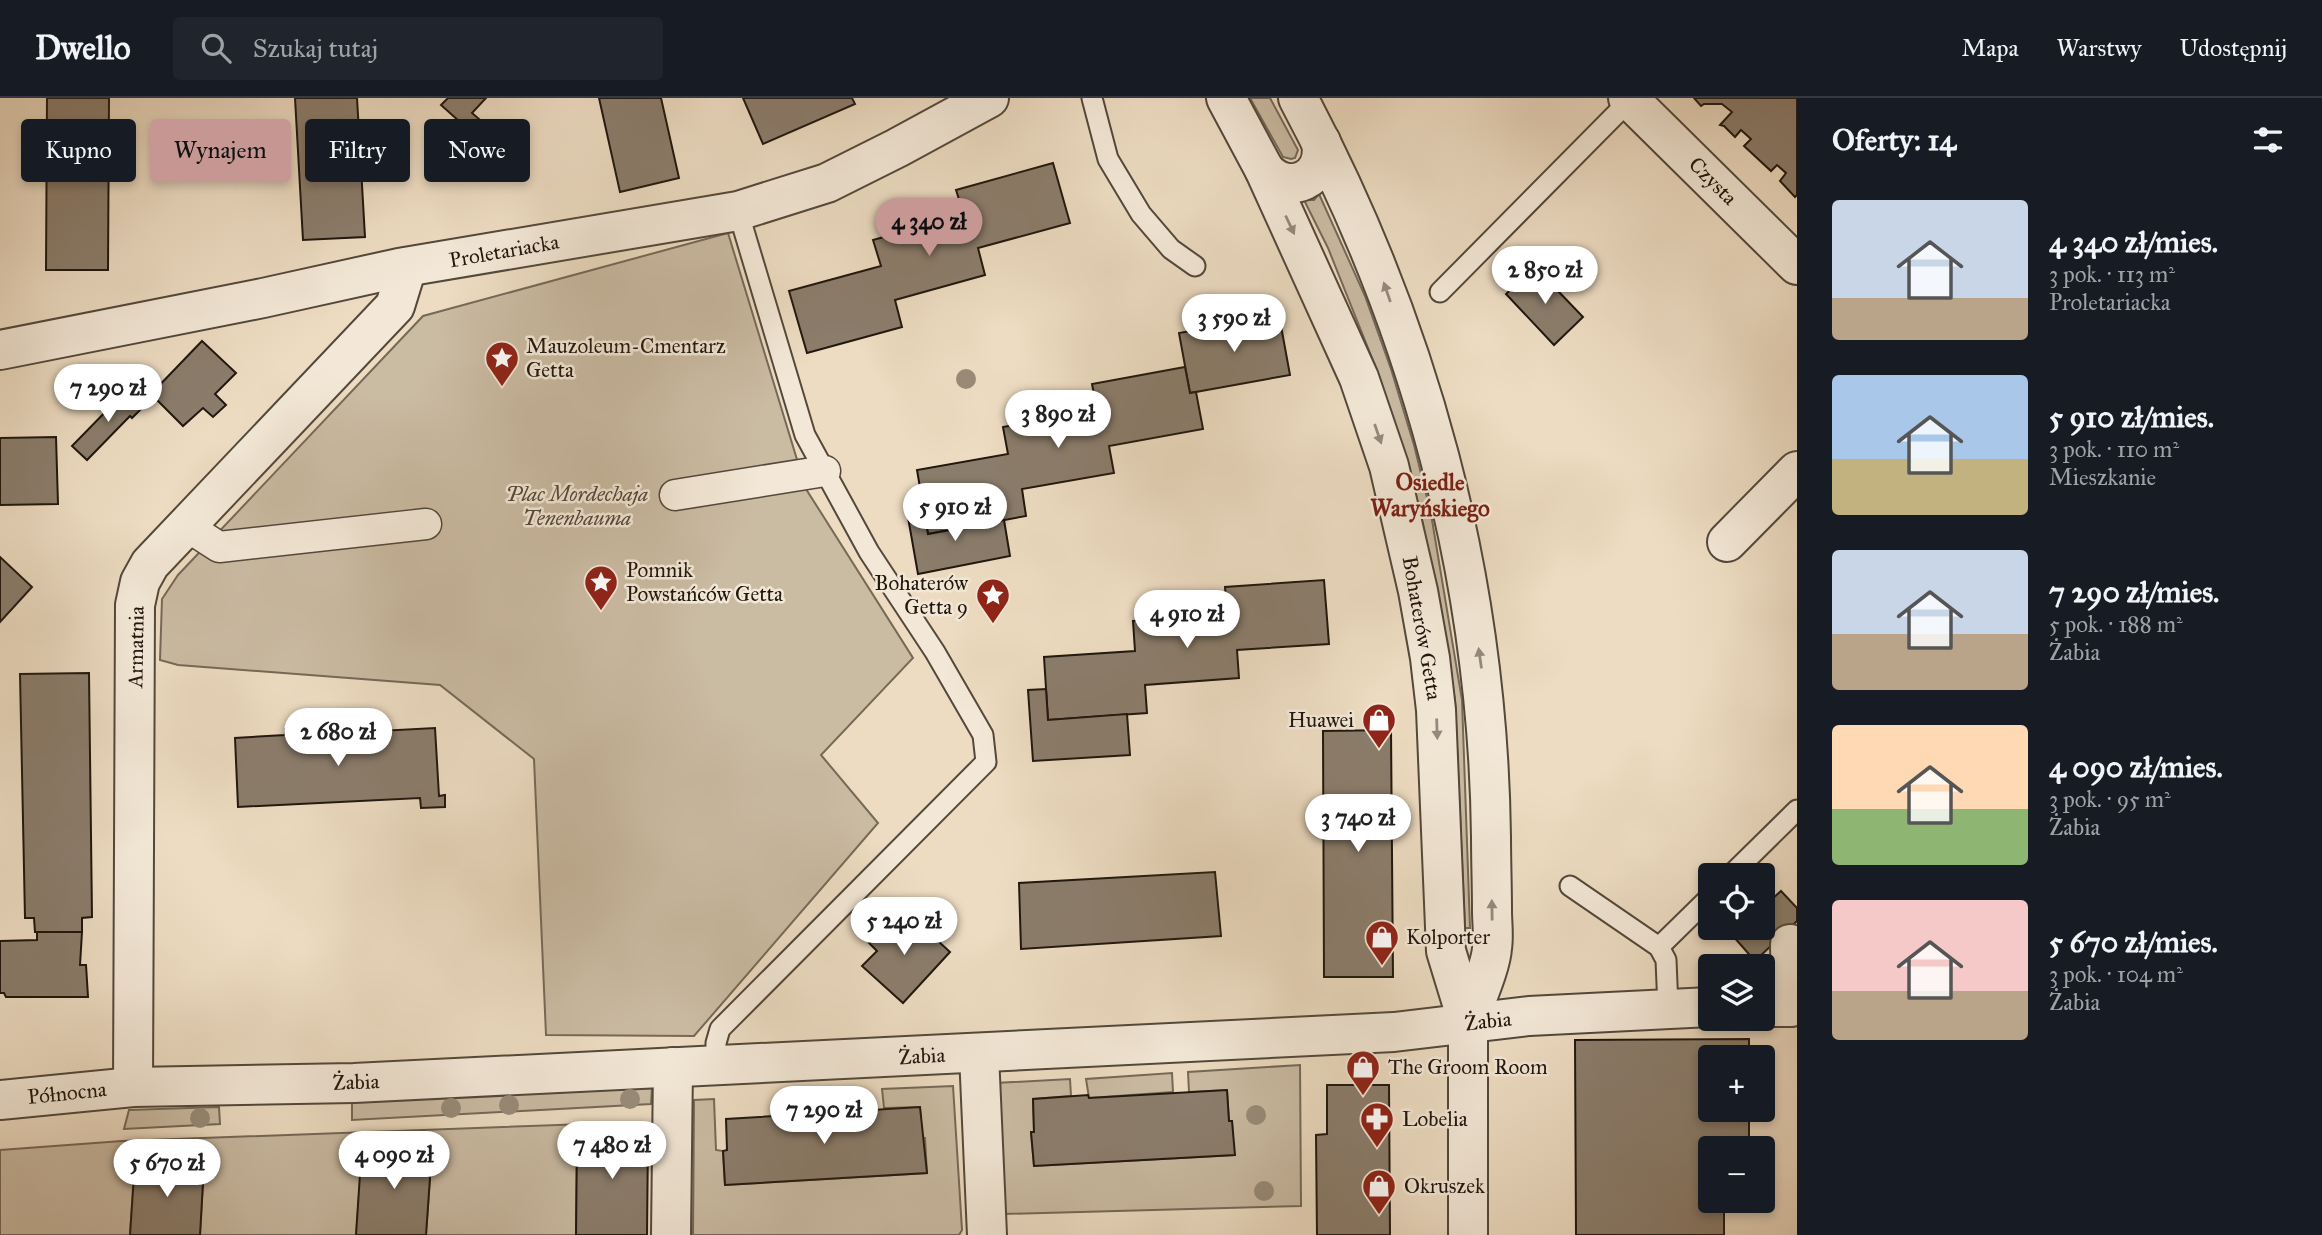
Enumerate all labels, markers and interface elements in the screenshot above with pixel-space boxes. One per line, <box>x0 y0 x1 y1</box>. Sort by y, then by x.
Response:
search box <box>173 17 663 80</box>
text: Dwello <box>35 28 131 68</box>
icon: search <box>197 29 235 67</box>
text: Szukaj tutaj <box>253 32 378 64</box>
text: Mapa <box>1962 33 2019 63</box>
text: Warstwy <box>2057 33 2142 63</box>
text: Udostępnij <box>2180 33 2287 63</box>
chip: Kupno <box>21 119 136 182</box>
chip: Wynajem <box>150 119 291 182</box>
chip: Filtry <box>305 119 410 182</box>
chip: Nowe <box>424 119 530 182</box>
icon: filters <box>2249 121 2287 159</box>
text: Oferty: 14 <box>1832 122 1956 158</box>
street label: Czysta <box>1683 151 1743 211</box>
pin: 4 340 zł <box>857 198 1001 258</box>
text: 4 340 zł <box>892 207 966 235</box>
one-way arrow <box>1284 215 1296 235</box>
text: 4 340 zł/mies. <box>2049 224 2218 260</box>
icon: home <box>1888 228 1972 312</box>
street label: Proletariacka <box>447 229 561 273</box>
pin: 2 850 zł <box>1473 246 1617 306</box>
text: 2 850 zł <box>1508 255 1582 283</box>
text: 3 pok. · 113 m² <box>2049 260 2175 288</box>
one-way arrow <box>1381 282 1392 303</box>
text: Proletariacka <box>2049 288 2171 316</box>
pin: 3 590 zł <box>1162 294 1306 354</box>
text: 3 590 zł <box>1198 303 1270 331</box>
place label: Mauzoleum-Cmentarz Getta <box>526 333 726 383</box>
place icon: Mauzoleum-Cmentarz Getta <box>483 339 521 388</box>
pin: 7 290 zł <box>36 364 180 424</box>
text: 7 290 zł <box>70 373 146 401</box>
pin: 3 890 zł <box>986 390 1130 450</box>
text: 3 890 zł <box>1021 399 1095 427</box>
text: 5 910 zł/mies. <box>2049 399 2214 435</box>
icon: home <box>1888 403 1972 487</box>
one-way arrow <box>1373 424 1384 445</box>
text: 3 pok. · 110 m² <box>2049 435 2179 463</box>
text: Mieszkanie <box>2049 463 2156 491</box>
district label: Osiedle Waryńskiego <box>1370 468 1490 523</box>
park label: Plac Mordechaja Tenenbauma <box>506 481 648 531</box>
pin: 5 910 zł <box>883 484 1027 543</box>
text: 5 910 zł <box>919 492 991 520</box>
street label: Bohaterów Getta <box>1397 554 1447 702</box>
place label: Pomnik Powstańców Getta <box>626 557 783 607</box>
place icon: Pomnik Powstańców Getta <box>582 563 620 612</box>
place label: Bohaterów Getta 9 <box>875 570 968 620</box>
text: 7 290 zł/mies. <box>2049 574 2219 610</box>
place icon: Bohaterów Getta 9 <box>974 576 1012 625</box>
icon: home <box>1888 578 1972 662</box>
pin: 4 910 zł <box>1115 590 1259 650</box>
text: 4 910 zł <box>1150 599 1224 627</box>
street label: Armatnia <box>122 606 150 689</box>
text: 5 pok. · 188 m² <box>2049 610 2183 638</box>
text: Żabia <box>2049 638 2100 666</box>
one-way arrow <box>1474 647 1485 669</box>
shop icon: Huawei <box>1360 701 1398 750</box>
place label: Huawei <box>1288 707 1354 733</box>
pin: 2 680 zł <box>266 708 410 768</box>
text: 2 680 zł <box>300 717 376 745</box>
one-way arrow <box>1431 718 1442 740</box>
text: 4 090 zł/mies. <box>2049 749 2223 785</box>
icon: home <box>1888 753 1972 837</box>
text: 3 pok. · 95 m² <box>2049 785 2171 813</box>
pin: 3 740 zł <box>1286 794 1430 854</box>
text: 3 740 zł <box>1321 803 1395 831</box>
text: Żabia <box>2049 813 2100 841</box>
map controls <box>1698 863 1775 1213</box>
button: locate <box>1698 863 1775 940</box>
pin: 5 240 zł <box>832 898 976 957</box>
one-way arrow <box>1486 899 1498 921</box>
text: 5 240 zł <box>867 906 942 934</box>
shop icon: Kolporter <box>1363 918 1401 967</box>
place label: Kolporter <box>1406 924 1490 950</box>
text: 5 670 zł/mies. <box>2049 924 2218 960</box>
icon: home <box>1888 928 1972 1012</box>
button: layers <box>1698 954 1775 1031</box>
text: 3 pok. · 104 m² <box>2049 960 2183 988</box>
text: Żabia <box>2049 988 2100 1016</box>
street label: Żabia <box>1463 1006 1513 1036</box>
street label: Żabia <box>898 1042 946 1070</box>
button: + <box>1698 1045 1775 1122</box>
shop icon: The Groom Room <box>1344 1048 1382 1097</box>
place label: The Groom Room <box>1388 1054 1548 1080</box>
street label: Żabia <box>332 1068 380 1096</box>
street label: Północna <box>26 1076 108 1110</box>
pin: 7 290 zł <box>752 1086 896 1146</box>
text: 7 290 zł <box>786 1095 862 1123</box>
pharmacy icon: Lobelia <box>1358 1100 1396 1149</box>
place label: Lobelia <box>1402 1106 1468 1132</box>
pin: 7 480 zł <box>540 1122 684 1181</box>
text: 7 480 zł <box>573 1130 651 1158</box>
pin: 4 090 zł <box>322 1132 466 1191</box>
button: − <box>1698 1136 1775 1213</box>
pin: 5 670 zł <box>95 1140 239 1199</box>
text: 4 090 zł <box>355 1140 433 1168</box>
text: 5 670 zł <box>130 1148 204 1176</box>
shop icon: Okruszek <box>1360 1167 1398 1216</box>
place label: Okruszek <box>1404 1173 1485 1199</box>

